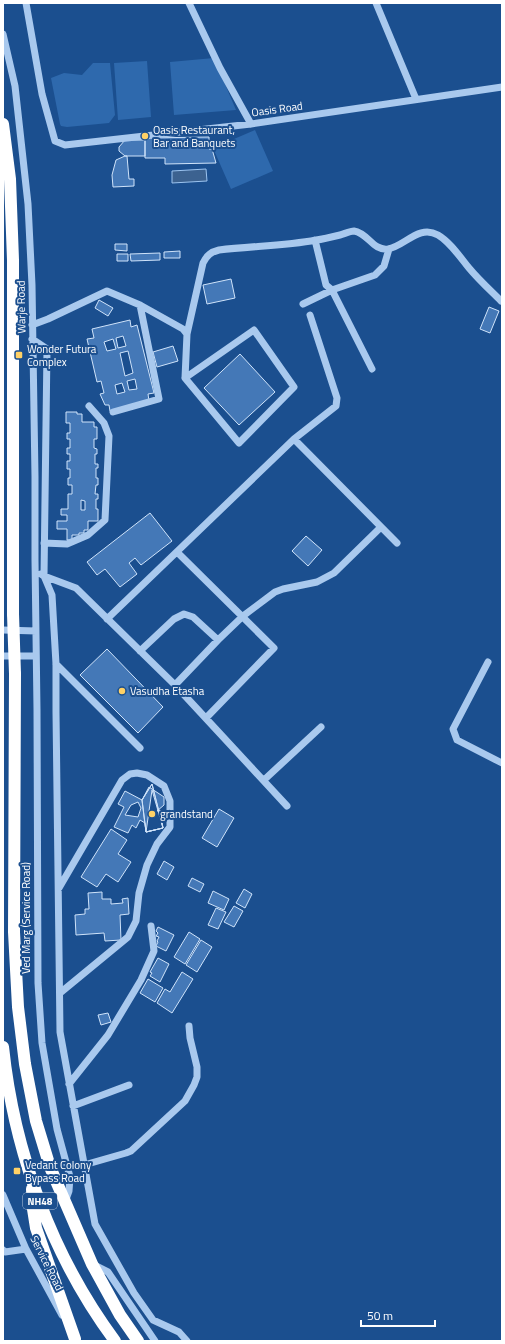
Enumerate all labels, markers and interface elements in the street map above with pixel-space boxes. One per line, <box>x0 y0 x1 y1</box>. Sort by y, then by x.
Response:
street label: Oasis Road <box>250 97 304 121</box>
place label: Oasis Restaurant, Bar and Banquets <box>153 122 236 151</box>
marker: Oasis Restaurant, Bar and Banquets <box>140 131 150 141</box>
street label: Warje Road <box>13 280 29 334</box>
place label: Wonder Futura Complex <box>27 341 97 370</box>
marker: Wonder Futura Complex <box>14 350 24 360</box>
place label: Vasudha Etasha <box>130 683 205 699</box>
marker: Vasudha Etasha <box>117 686 127 696</box>
place label: grandstand <box>160 806 213 822</box>
marker: grandstand <box>147 809 157 819</box>
street label: Ved Marg (Service Road) <box>18 862 34 974</box>
place label: Vedant Colony Bypass Road <box>25 1157 92 1186</box>
marker: Vedant Colony Bypass Road <box>12 1166 22 1176</box>
road number: NH48 <box>23 1193 57 1209</box>
street label: Service Road <box>26 1233 68 1293</box>
scale bar <box>361 1302 435 1328</box>
text: 50 m <box>367 1306 393 1325</box>

